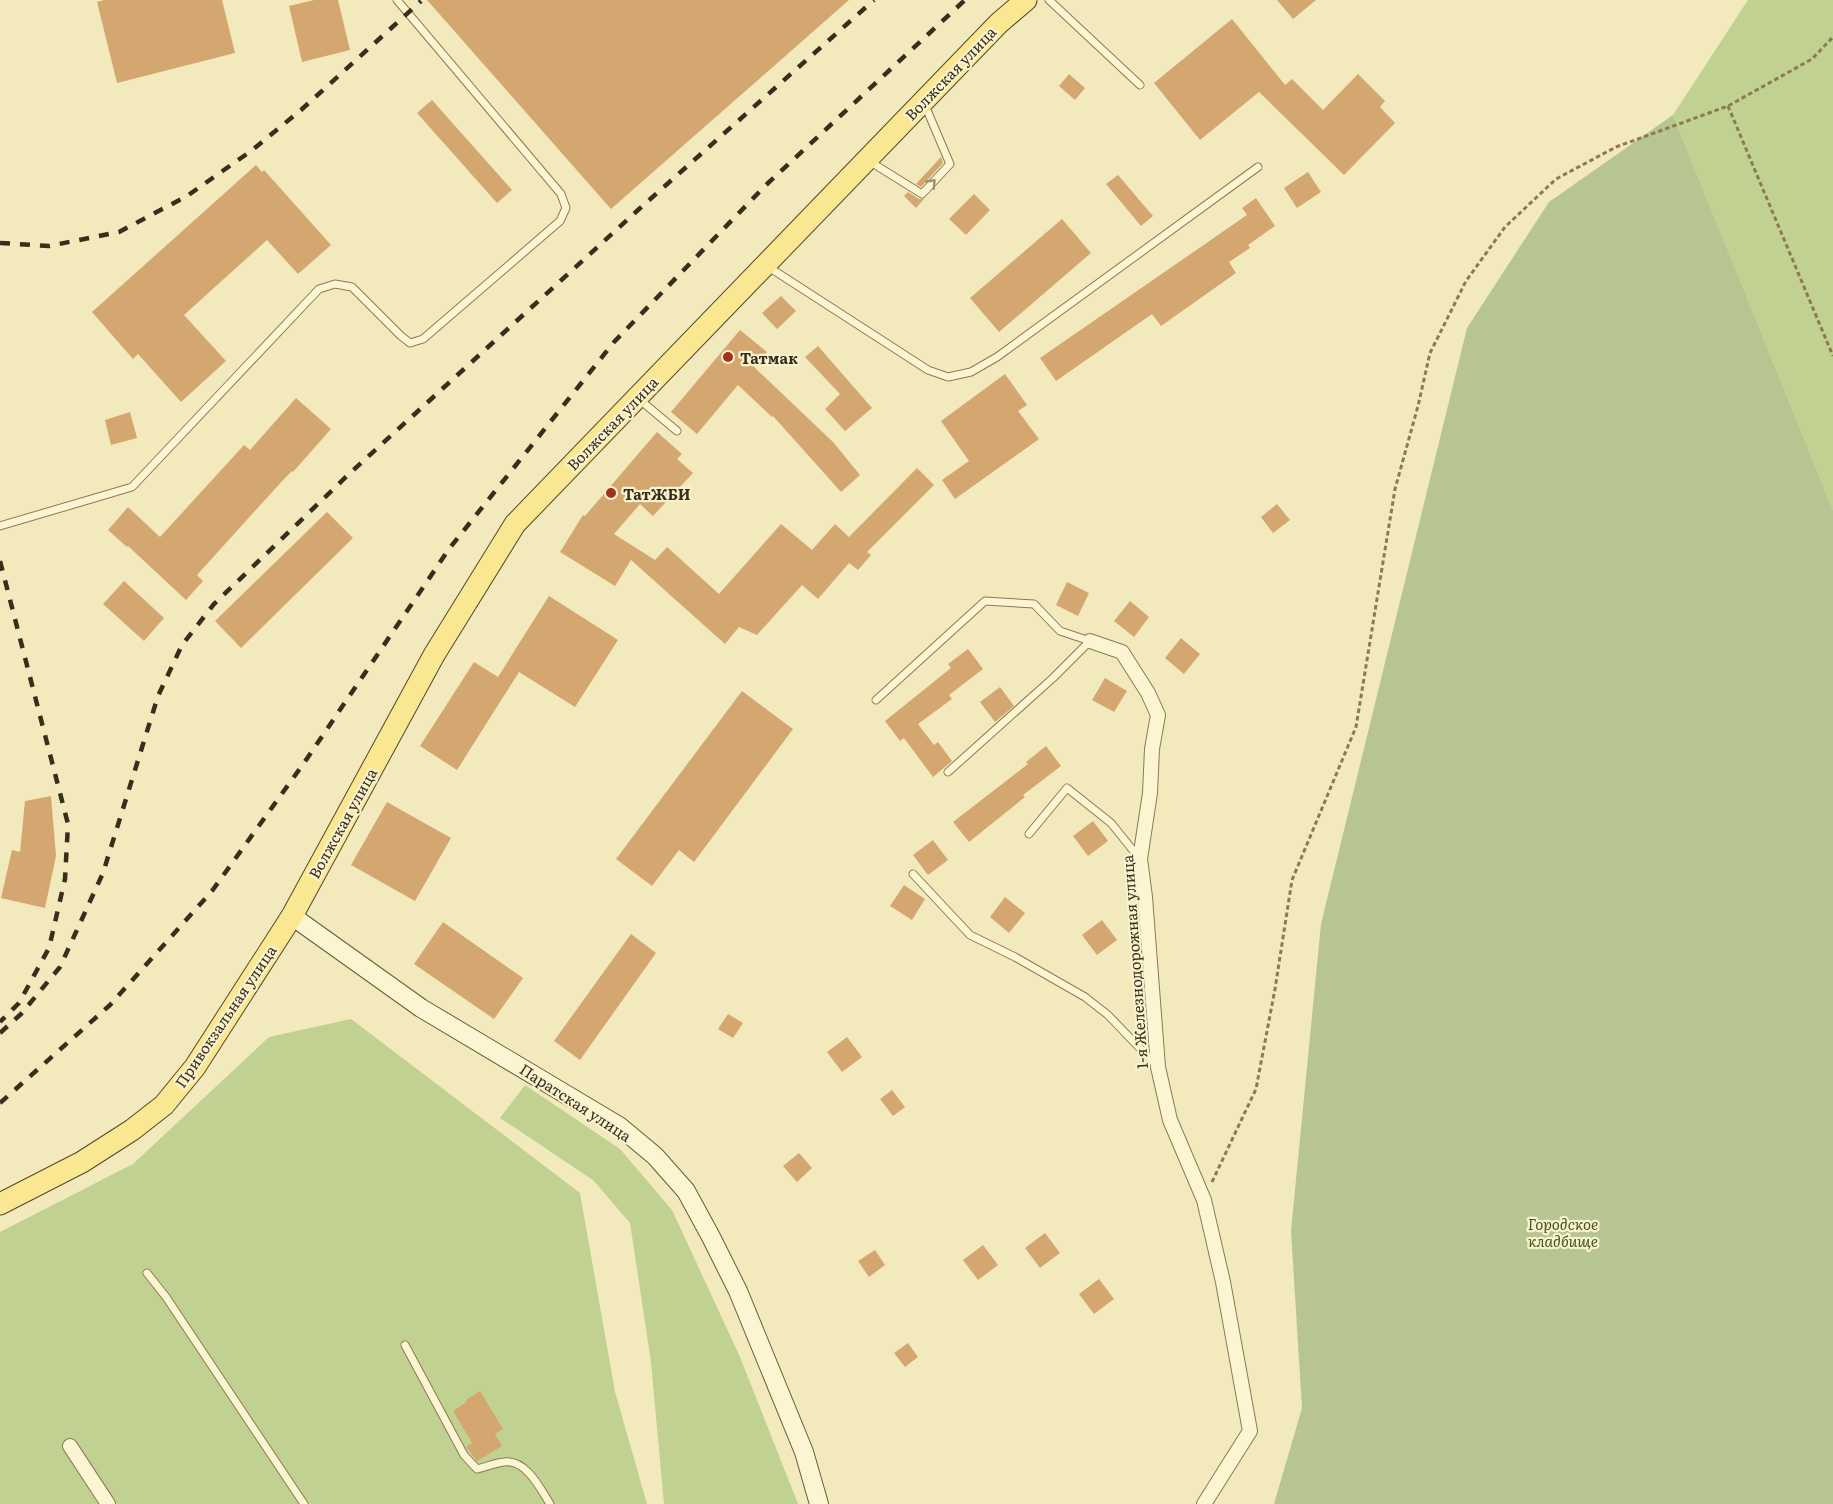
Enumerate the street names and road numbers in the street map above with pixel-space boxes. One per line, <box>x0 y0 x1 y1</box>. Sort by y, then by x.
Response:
street label: Волжская улица <box>899 20 1002 125</box>
street label: Волжская улица <box>561 370 664 475</box>
street label: Волжская улица <box>302 763 382 882</box>
street label: 1-я Железнодорожная улица <box>1115 853 1153 1070</box>
street label: Привокзальная улица <box>169 939 282 1092</box>
street label: Паратская улица <box>516 1057 637 1147</box>

